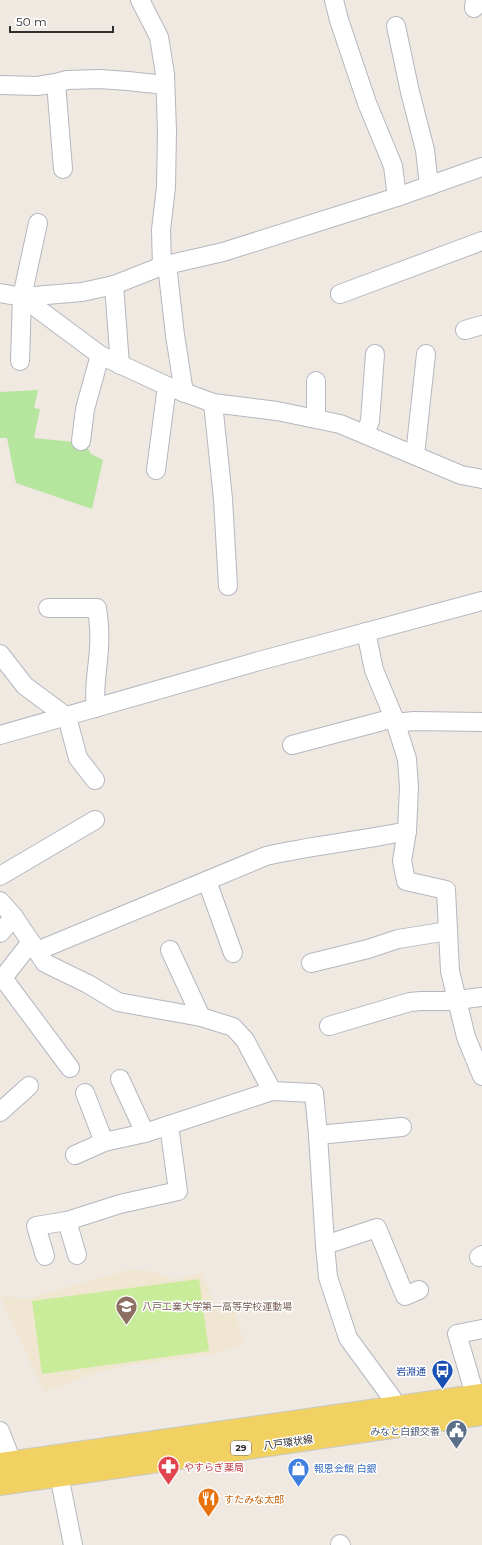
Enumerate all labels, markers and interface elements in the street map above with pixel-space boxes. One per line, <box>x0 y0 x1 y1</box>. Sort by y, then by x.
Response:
scale bar <box>10 8 113 34</box>
text: 50 m <box>16 14 47 29</box>
school or university icon: 八戸工業大学第一高等学校運動場 <box>113 1293 139 1326</box>
place label: 八戸工業大学第一高等学校運動場 <box>142 1300 292 1313</box>
bus stop icon: 岩淵通 <box>429 1358 455 1391</box>
place label: 岩淵通 <box>396 1365 426 1378</box>
public building icon: みなと白銀交番 <box>443 1418 469 1451</box>
place label: みなと白銀交番 <box>370 1425 440 1438</box>
street label: 八戸環状線 <box>262 1433 314 1452</box>
road number: 29 <box>231 1441 251 1455</box>
pharmacy icon: やすらぎ薬局 <box>155 1454 181 1487</box>
shop icon: 報恩会館 白銀 <box>285 1455 311 1488</box>
place label: やすらぎ薬局 <box>184 1461 244 1474</box>
place label: 報恩会館 白銀 <box>314 1462 377 1475</box>
restaurant icon: すたみな太郎 <box>195 1486 221 1519</box>
place label: すたみな太郎 <box>224 1493 284 1506</box>

